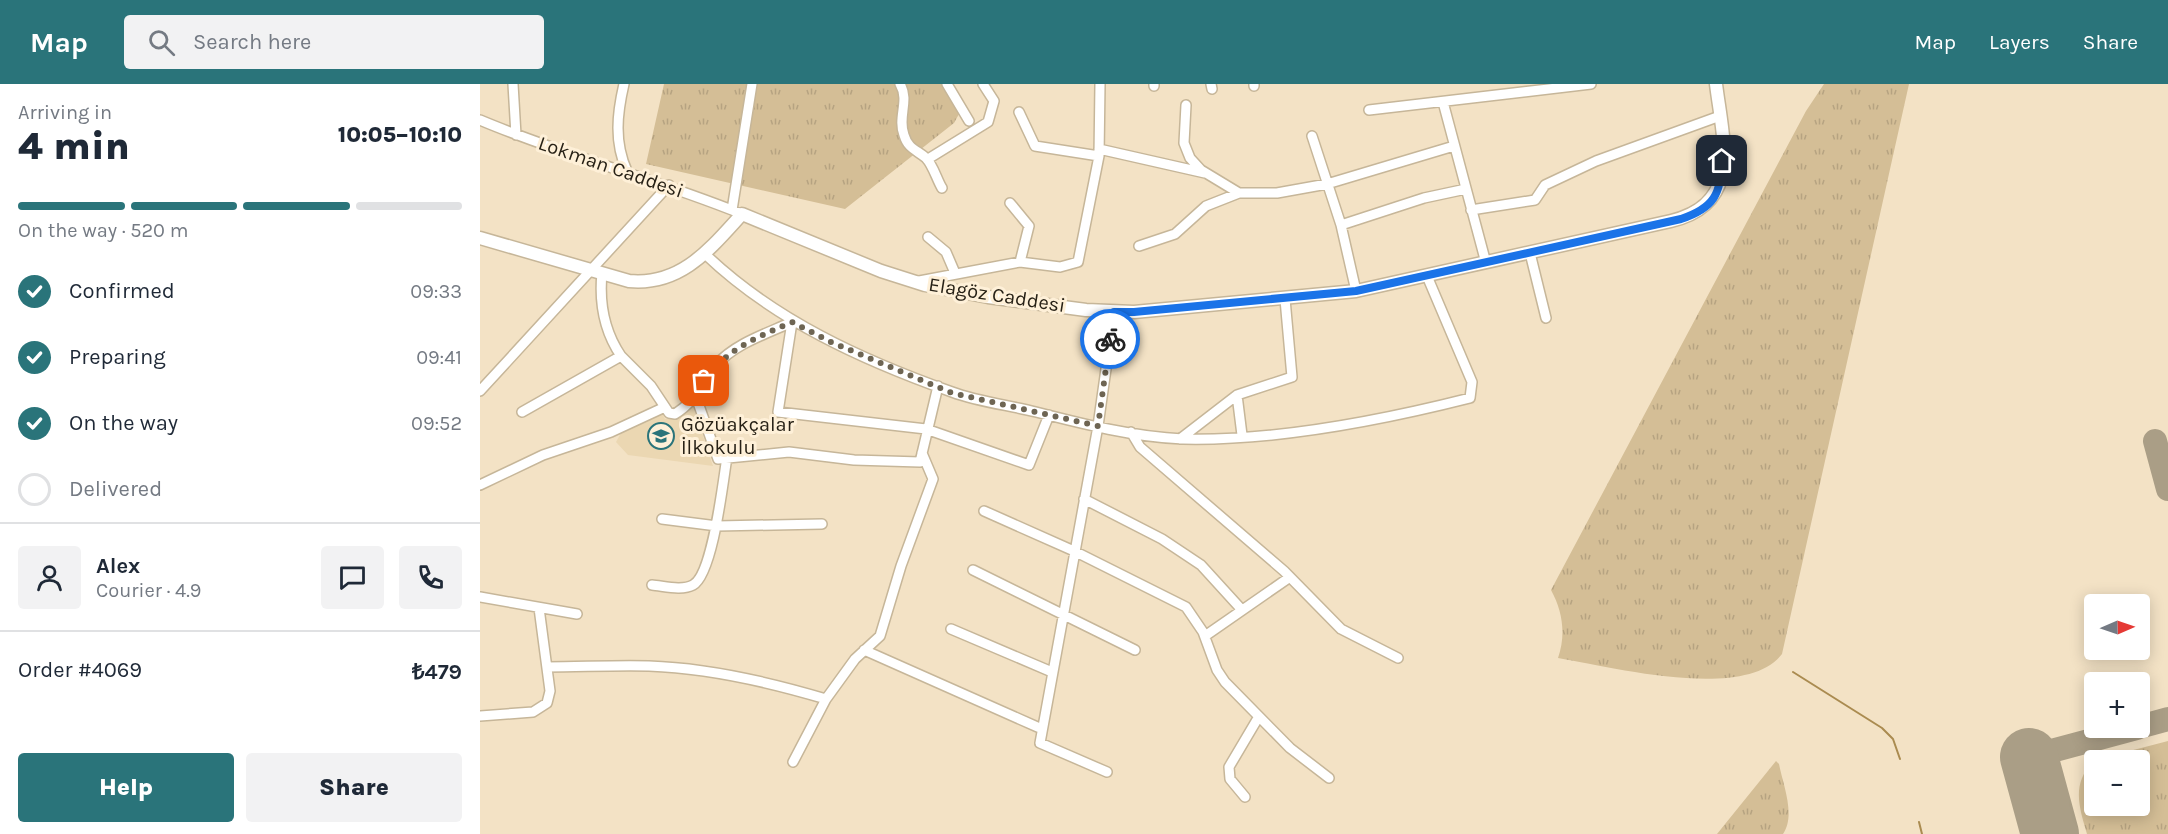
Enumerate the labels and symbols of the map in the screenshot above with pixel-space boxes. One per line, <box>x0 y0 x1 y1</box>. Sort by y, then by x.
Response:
street label: Lokman Caddesi <box>535 131 687 203</box>
pin <box>1696 135 1747 186</box>
street label: Elagöz Caddesi <box>927 273 1067 317</box>
courier <box>1080 309 1140 369</box>
pin <box>678 355 729 406</box>
place label: Gözüakçalar İlkokulu <box>681 413 795 459</box>
school or university icon: Gözüakçalar İlkokulu <box>646 421 676 451</box>
north arrow <box>2084 594 2150 660</box>

